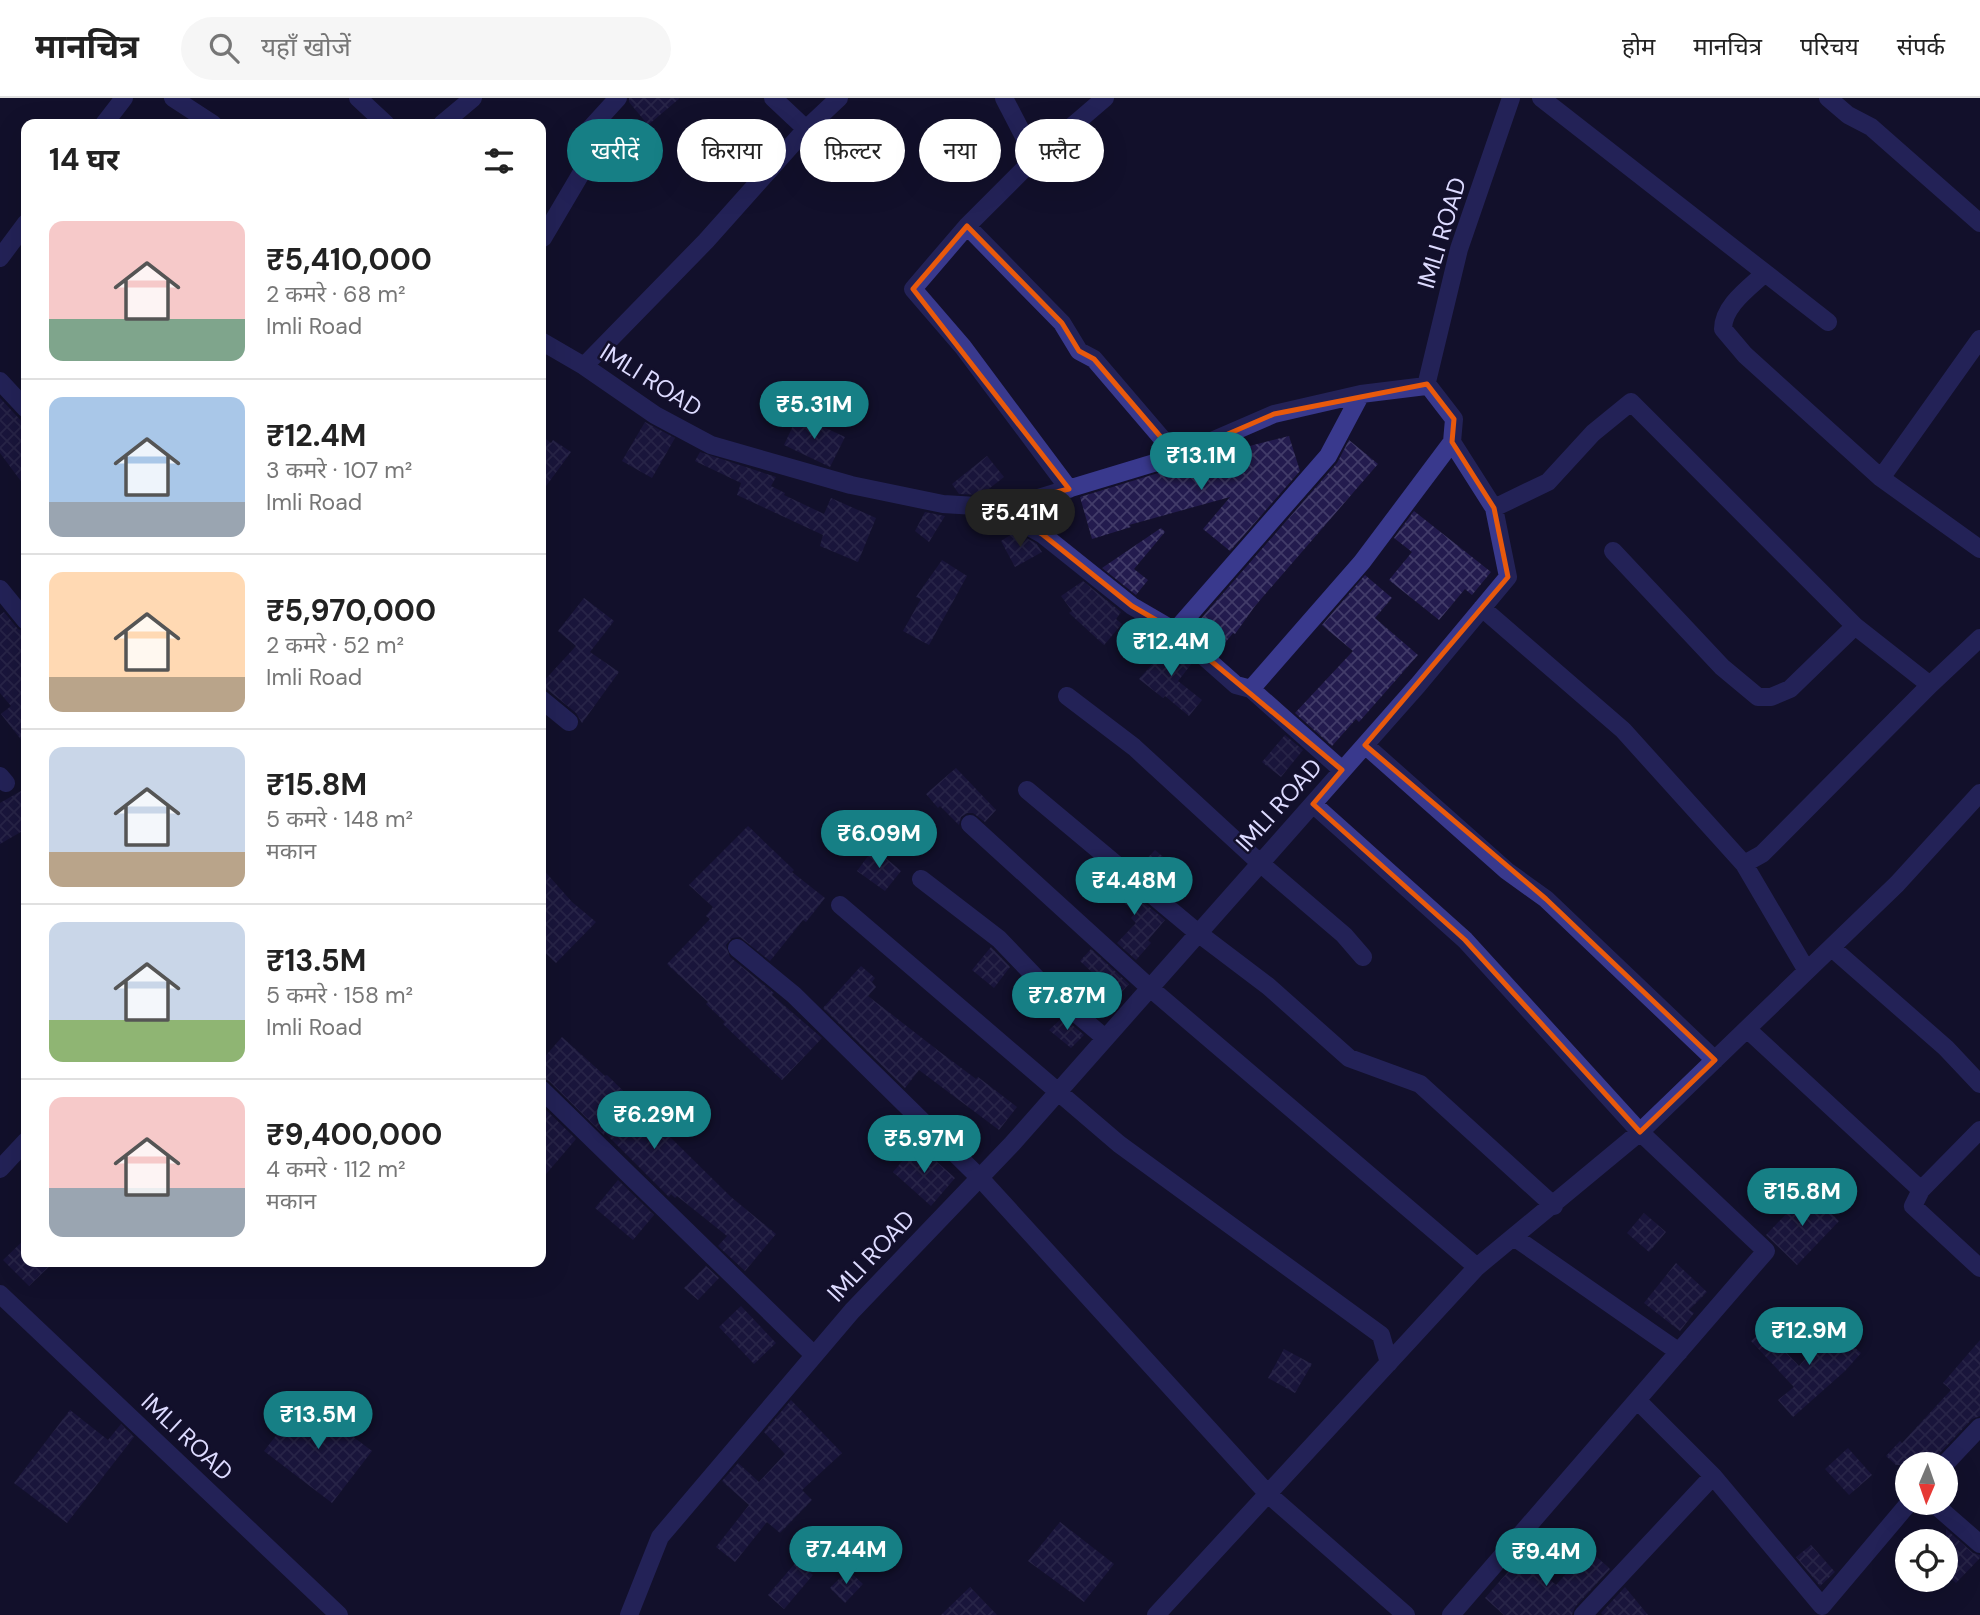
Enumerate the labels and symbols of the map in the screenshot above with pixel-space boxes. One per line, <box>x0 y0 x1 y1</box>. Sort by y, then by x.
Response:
street label: IMLI ROAD <box>1410 174 1473 292</box>
street label: IMLI ROAD <box>594 336 708 423</box>
pin: ₹5.31M <box>757 382 871 441</box>
pin: ₹13.1M <box>1144 432 1258 492</box>
pin: ₹5.41M <box>963 490 1077 549</box>
pin: ₹12.4M <box>1114 618 1228 678</box>
street label: IMLI ROAD <box>1229 752 1328 858</box>
pin: ₹6.09M <box>822 810 936 870</box>
pin: ₹4.48M <box>1077 858 1191 917</box>
pin: ₹7.87M <box>1010 972 1124 1032</box>
pin: ₹6.29M <box>597 1091 711 1151</box>
pin: ₹5.97M <box>867 1116 981 1175</box>
pin: ₹15.8M <box>1745 1168 1859 1228</box>
street label: IMLI ROAD <box>820 1203 921 1308</box>
pin: ₹12.9M <box>1752 1308 1866 1367</box>
street label: IMLI ROAD <box>135 1386 240 1487</box>
pin: ₹13.5M <box>261 1392 375 1451</box>
north arrow <box>1895 1452 1958 1516</box>
pin: ₹7.44M <box>789 1526 903 1586</box>
pin: ₹9.4M <box>1497 1528 1595 1588</box>

